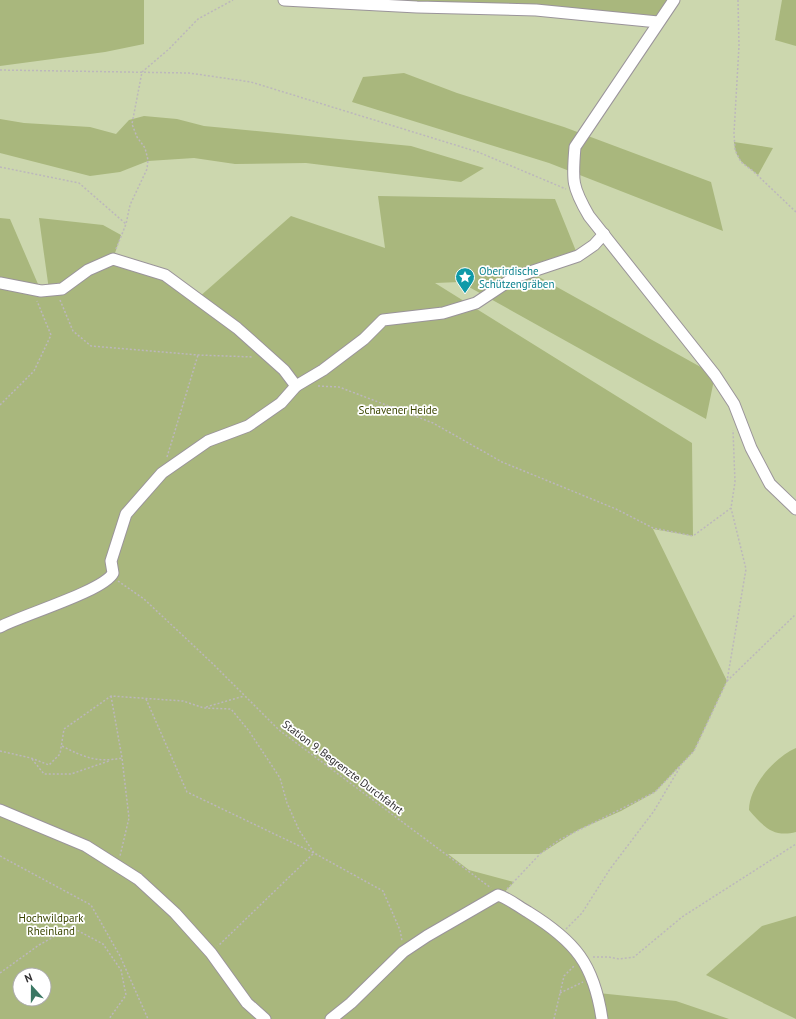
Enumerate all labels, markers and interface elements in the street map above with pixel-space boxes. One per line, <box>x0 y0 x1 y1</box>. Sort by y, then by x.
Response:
place label: Oberirdische Schützengräben <box>479 264 554 291</box>
place icon: Oberirdische Schützengräben <box>454 266 476 294</box>
park label: Schavener Heide <box>359 403 438 417</box>
street label: Station 9, Begrenzte Durchfahrt <box>280 717 406 817</box>
park label: Hochwildpark Rheinland <box>19 911 84 938</box>
north arrow <box>12 967 52 1007</box>
text: N <box>23 970 34 985</box>

